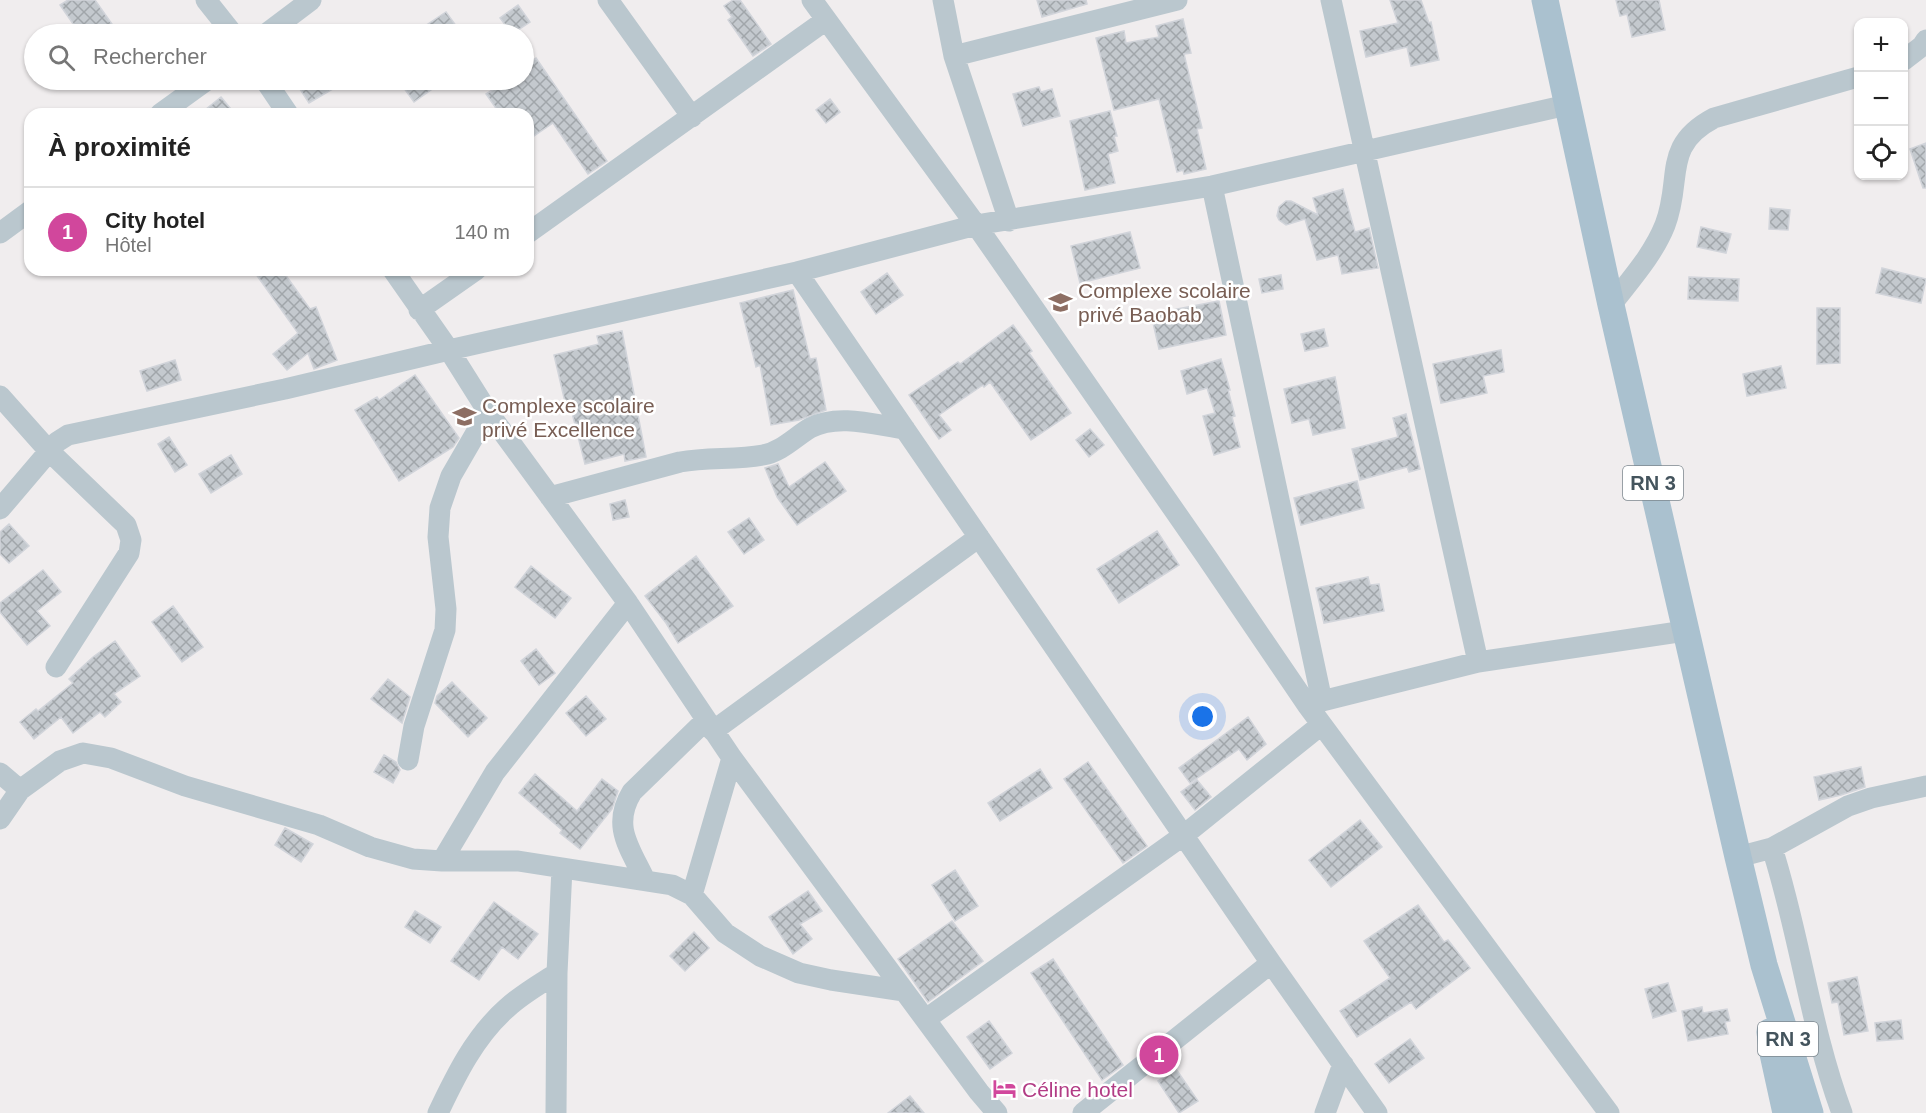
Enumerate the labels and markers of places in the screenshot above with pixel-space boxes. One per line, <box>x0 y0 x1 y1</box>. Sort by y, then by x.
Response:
place label: Complexe scolaire privé Baobab <box>1078 279 1251 326</box>
school or university icon: Complexe scolaire privé Baobab <box>1047 289 1073 315</box>
place label: Complexe scolaire privé Excellence <box>482 394 655 441</box>
school or university icon: Complexe scolaire privé Excellence <box>451 404 477 430</box>
pin: 1 <box>1140 1032 1178 1078</box>
hotel icon: Céline hotel <box>991 1076 1017 1102</box>
place label: Céline hotel <box>1022 1078 1133 1101</box>

